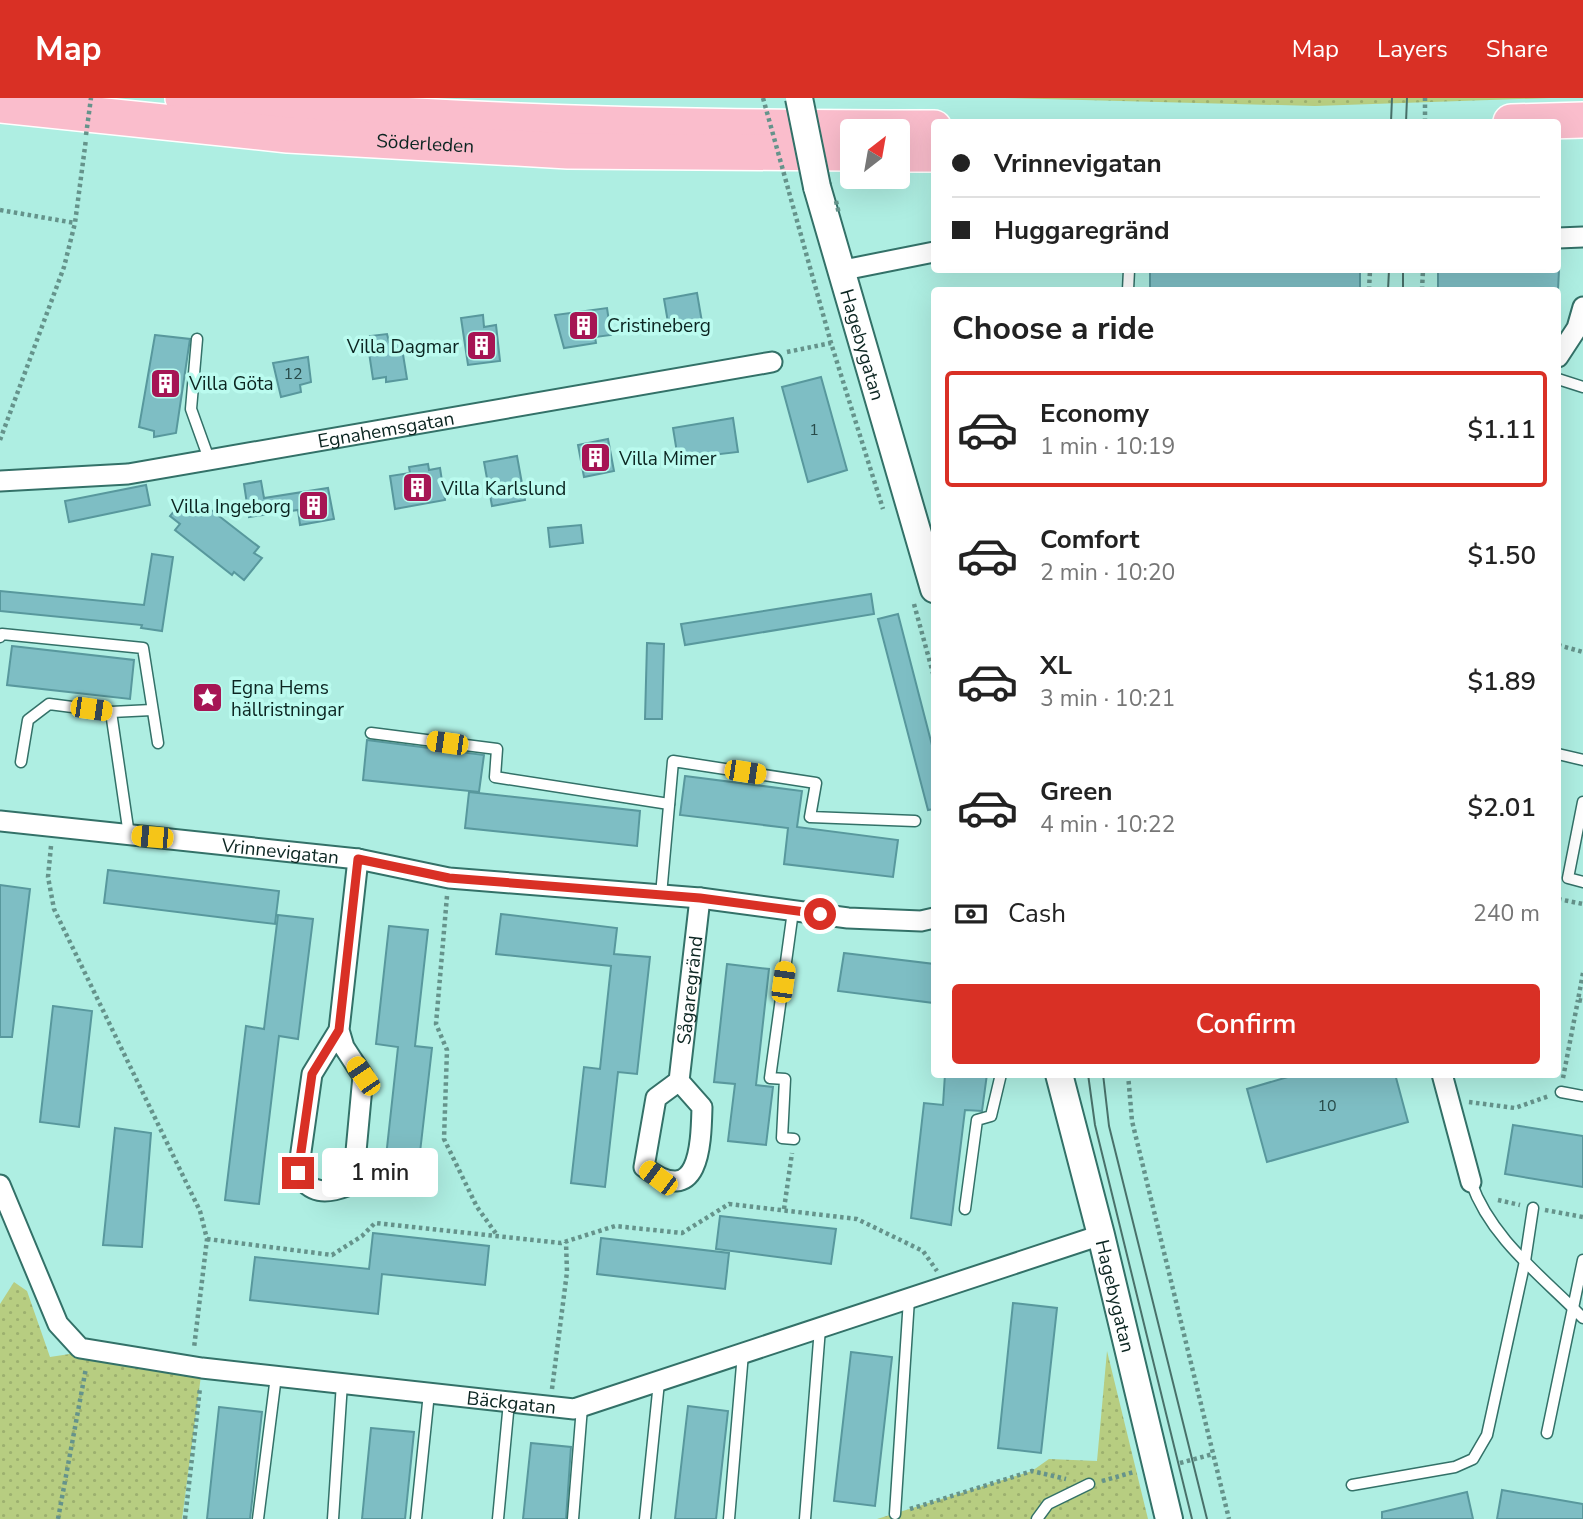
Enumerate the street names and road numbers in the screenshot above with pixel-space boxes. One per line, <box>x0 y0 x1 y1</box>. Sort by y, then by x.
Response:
street label: Söderleden <box>376 128 475 160</box>
street label: Hagebygatan <box>833 286 890 404</box>
street label: Egnahemsgatan <box>316 405 456 455</box>
street label: Vrinnevigatan <box>219 833 340 871</box>
street label: Sågaregränd <box>671 934 710 1046</box>
street label: Hagebygatan <box>1089 1237 1141 1355</box>
street label: Bäckgatan <box>465 1385 557 1421</box>

